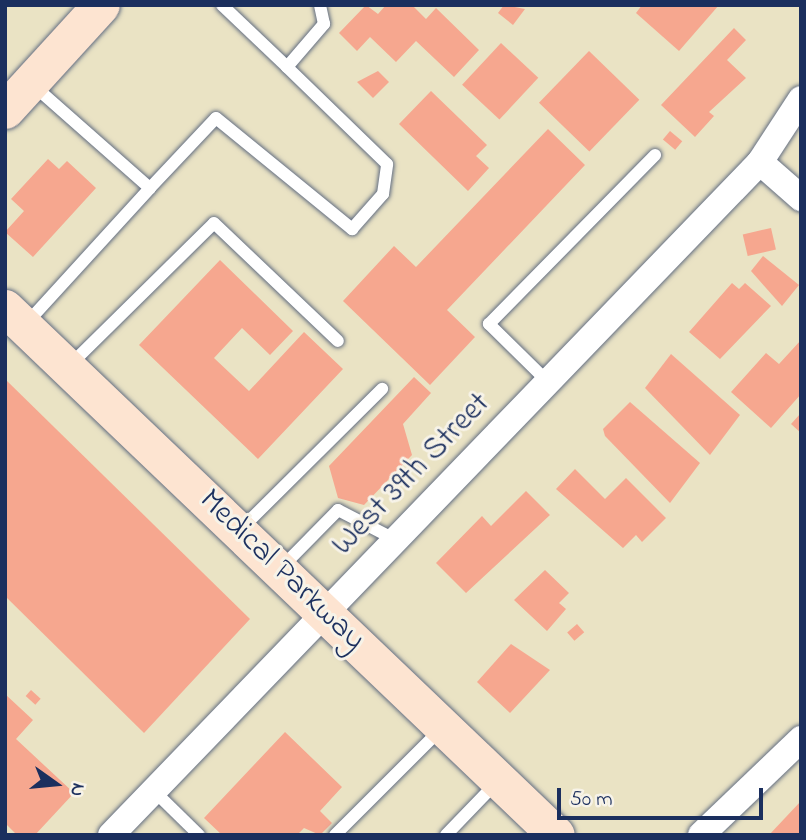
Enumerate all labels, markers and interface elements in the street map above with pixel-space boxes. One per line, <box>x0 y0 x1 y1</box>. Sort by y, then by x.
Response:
street label: West 39th Street <box>325 386 499 564</box>
street label: Medical Parkway <box>190 482 372 660</box>
north arrow <box>21 749 91 819</box>
scale bar <box>561 774 768 818</box>
text: N <box>62 780 91 799</box>
text: 50 m <box>570 785 613 815</box>

